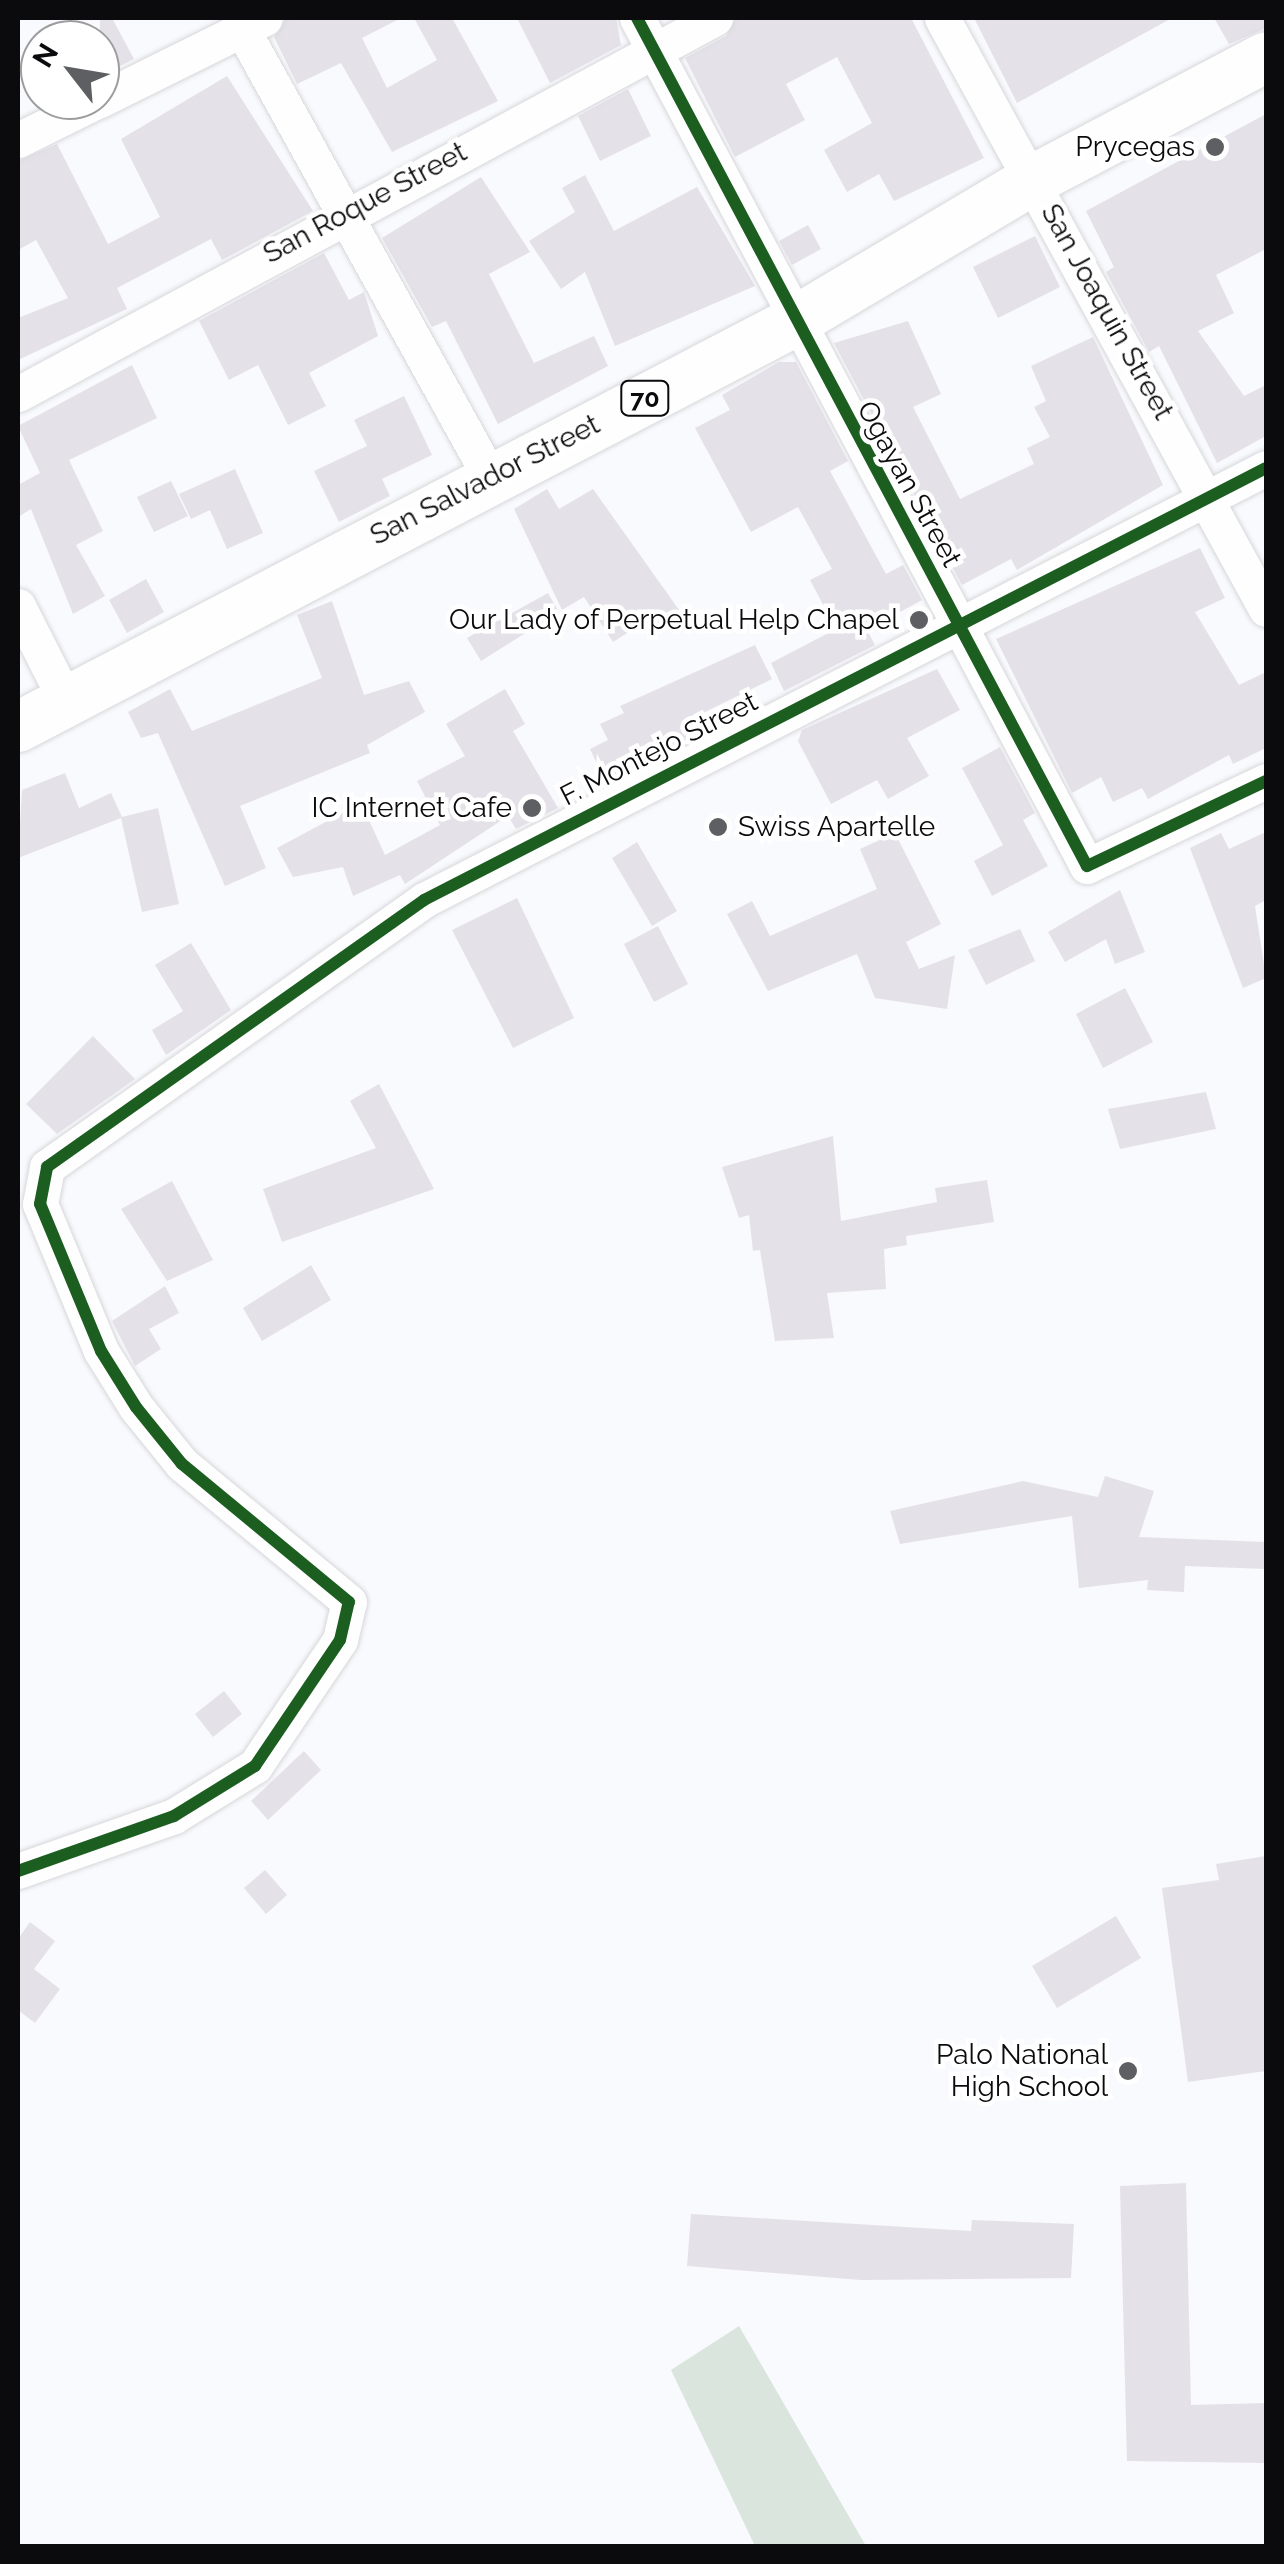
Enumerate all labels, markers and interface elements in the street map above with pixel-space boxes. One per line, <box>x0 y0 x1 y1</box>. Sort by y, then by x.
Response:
north arrow <box>20 20 120 120</box>
text: N <box>26 38 65 73</box>
place label: Prycegas <box>1075 130 1195 164</box>
street label: San Roque Street <box>258 135 472 271</box>
marker: Prycegas <box>1204 136 1226 158</box>
street label: San Joaquin Street <box>1034 198 1180 426</box>
road number: 70 <box>620 378 670 418</box>
street label: Ogayan Street <box>850 395 968 573</box>
street label: San Salvador Street <box>364 407 606 553</box>
place label: Our Lady of Perpetual Help Chapel <box>446 603 899 637</box>
marker: Our Lady of Perpetual Help Chapel <box>908 609 930 631</box>
street label: F. Montejo Street <box>555 685 763 813</box>
place label: IC Internet Cafe <box>311 791 512 825</box>
marker: IC Internet Cafe <box>521 797 543 819</box>
place label: Swiss Apartelle <box>738 810 936 844</box>
marker: Swiss Apartelle <box>707 816 729 838</box>
place label: Palo National High School <box>936 2038 1108 2104</box>
marker: Palo National High School <box>1117 2060 1139 2082</box>

